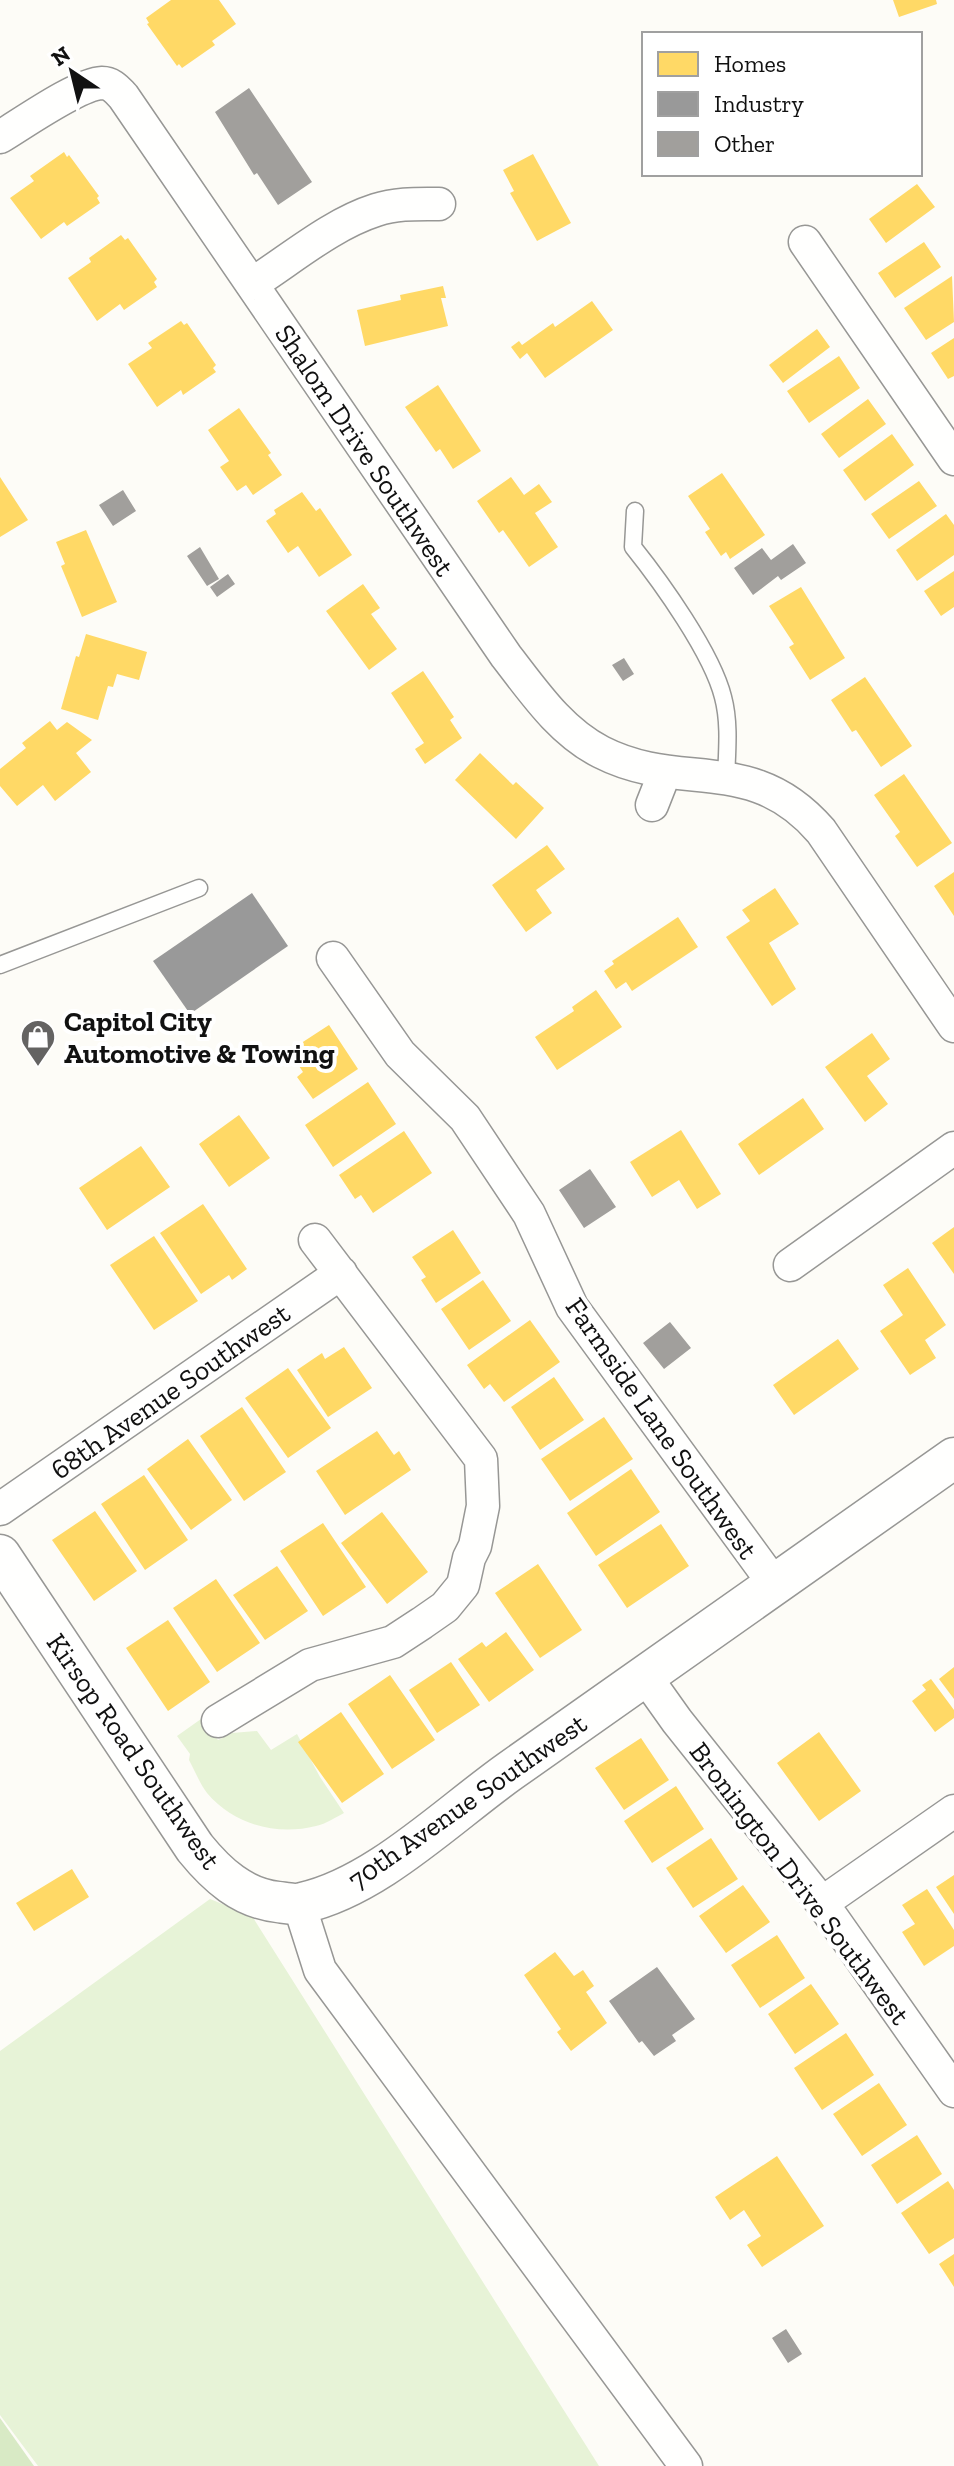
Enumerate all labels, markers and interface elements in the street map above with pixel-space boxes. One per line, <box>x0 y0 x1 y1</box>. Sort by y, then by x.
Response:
north arrow <box>32 32 112 112</box>
legend <box>642 32 922 176</box>
text: N <box>46 40 76 72</box>
text: Homes <box>714 49 786 78</box>
text: Industry <box>714 89 805 118</box>
text: Other <box>714 129 775 158</box>
street label: Shalom Drive Southwest <box>268 318 461 583</box>
place label: Capitol City Automotive & Towing <box>64 1005 335 1070</box>
shop icon: Capitol City Automotive & Towing <box>19 1018 57 1068</box>
street label: Farmside Lane Southwest <box>559 1291 765 1566</box>
street label: 68th Avenue Southwest <box>45 1296 296 1486</box>
street label: Kirsop Road Southwest <box>40 1627 228 1876</box>
street label: 70th Avenue Southwest <box>342 1706 593 1896</box>
street label: Bronington Drive Southwest <box>683 1736 917 2032</box>

